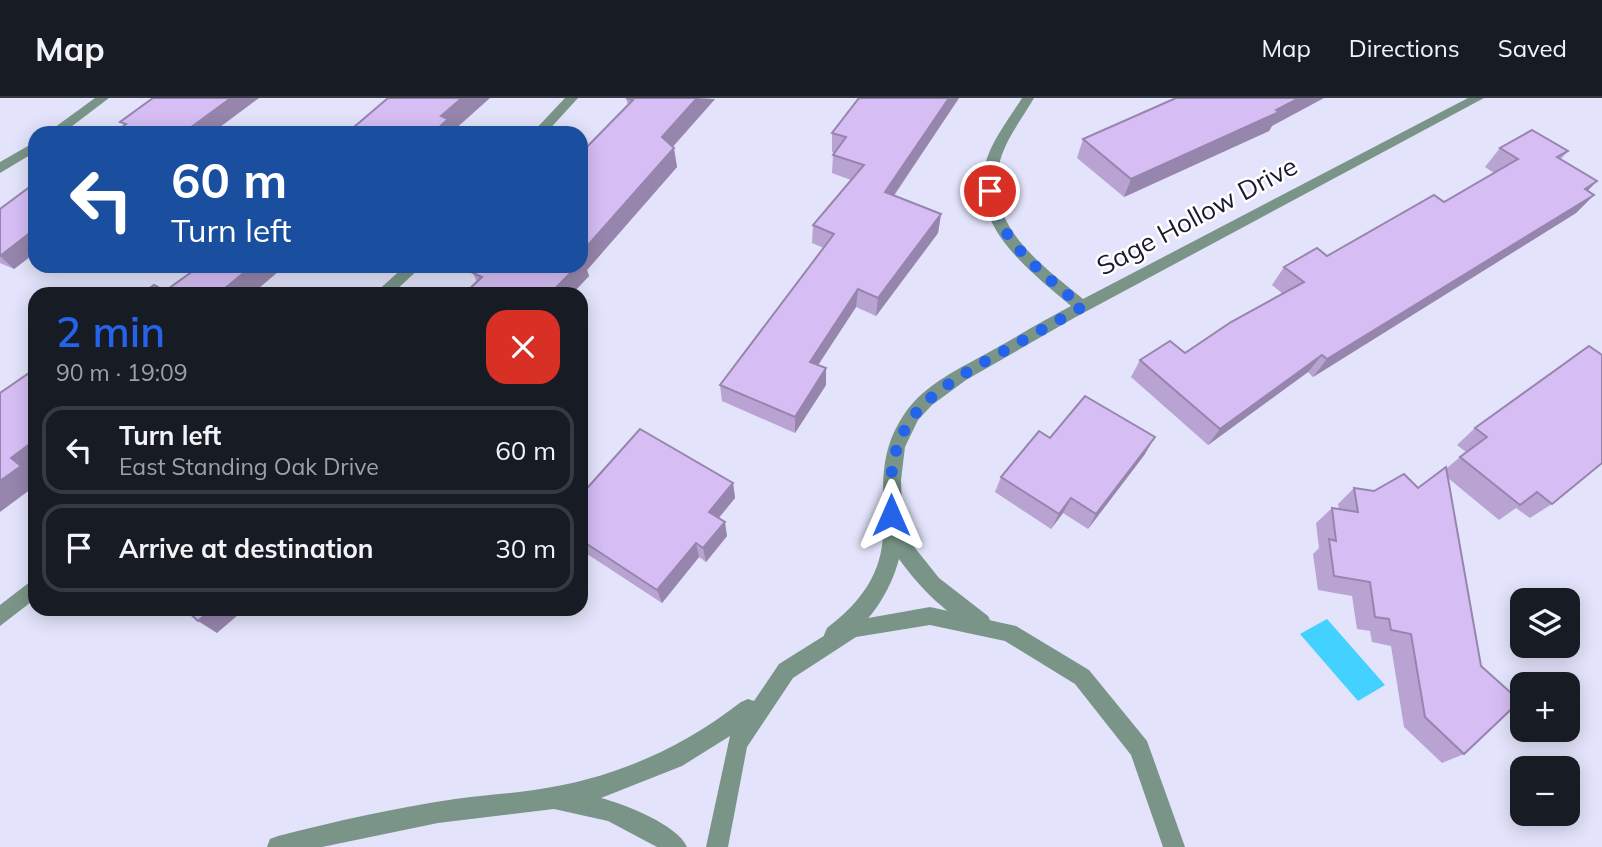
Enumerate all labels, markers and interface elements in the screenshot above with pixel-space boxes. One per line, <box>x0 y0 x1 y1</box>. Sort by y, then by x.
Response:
text: Map <box>35 28 105 69</box>
text: Map <box>1261 33 1311 63</box>
text: Directions <box>1349 33 1460 63</box>
text: Saved <box>1498 33 1567 63</box>
text: 60 m <box>171 149 287 210</box>
street label: Sage Hollow Drive <box>1091 149 1303 282</box>
icon: left <box>56 154 147 245</box>
pin <box>960 161 1020 221</box>
icon: arrive <box>971 172 1009 210</box>
text: Turn left <box>171 210 291 250</box>
text: 2 min <box>56 305 165 358</box>
button: close <box>486 310 560 384</box>
text: 90 m · 19:09 <box>56 358 188 387</box>
text: Turn left <box>119 419 221 452</box>
icon: left <box>60 431 98 469</box>
text: 60 m <box>495 434 556 467</box>
text: East Standing Oak Drive <box>119 452 379 481</box>
position arrow <box>854 478 928 552</box>
icon: arrive <box>60 529 98 567</box>
text: Arrive at destination <box>119 532 374 565</box>
text: 30 m <box>495 532 556 565</box>
map controls <box>1510 588 1580 826</box>
button: layers <box>1510 588 1580 658</box>
button: + <box>1510 672 1580 742</box>
button: − <box>1510 756 1580 826</box>

